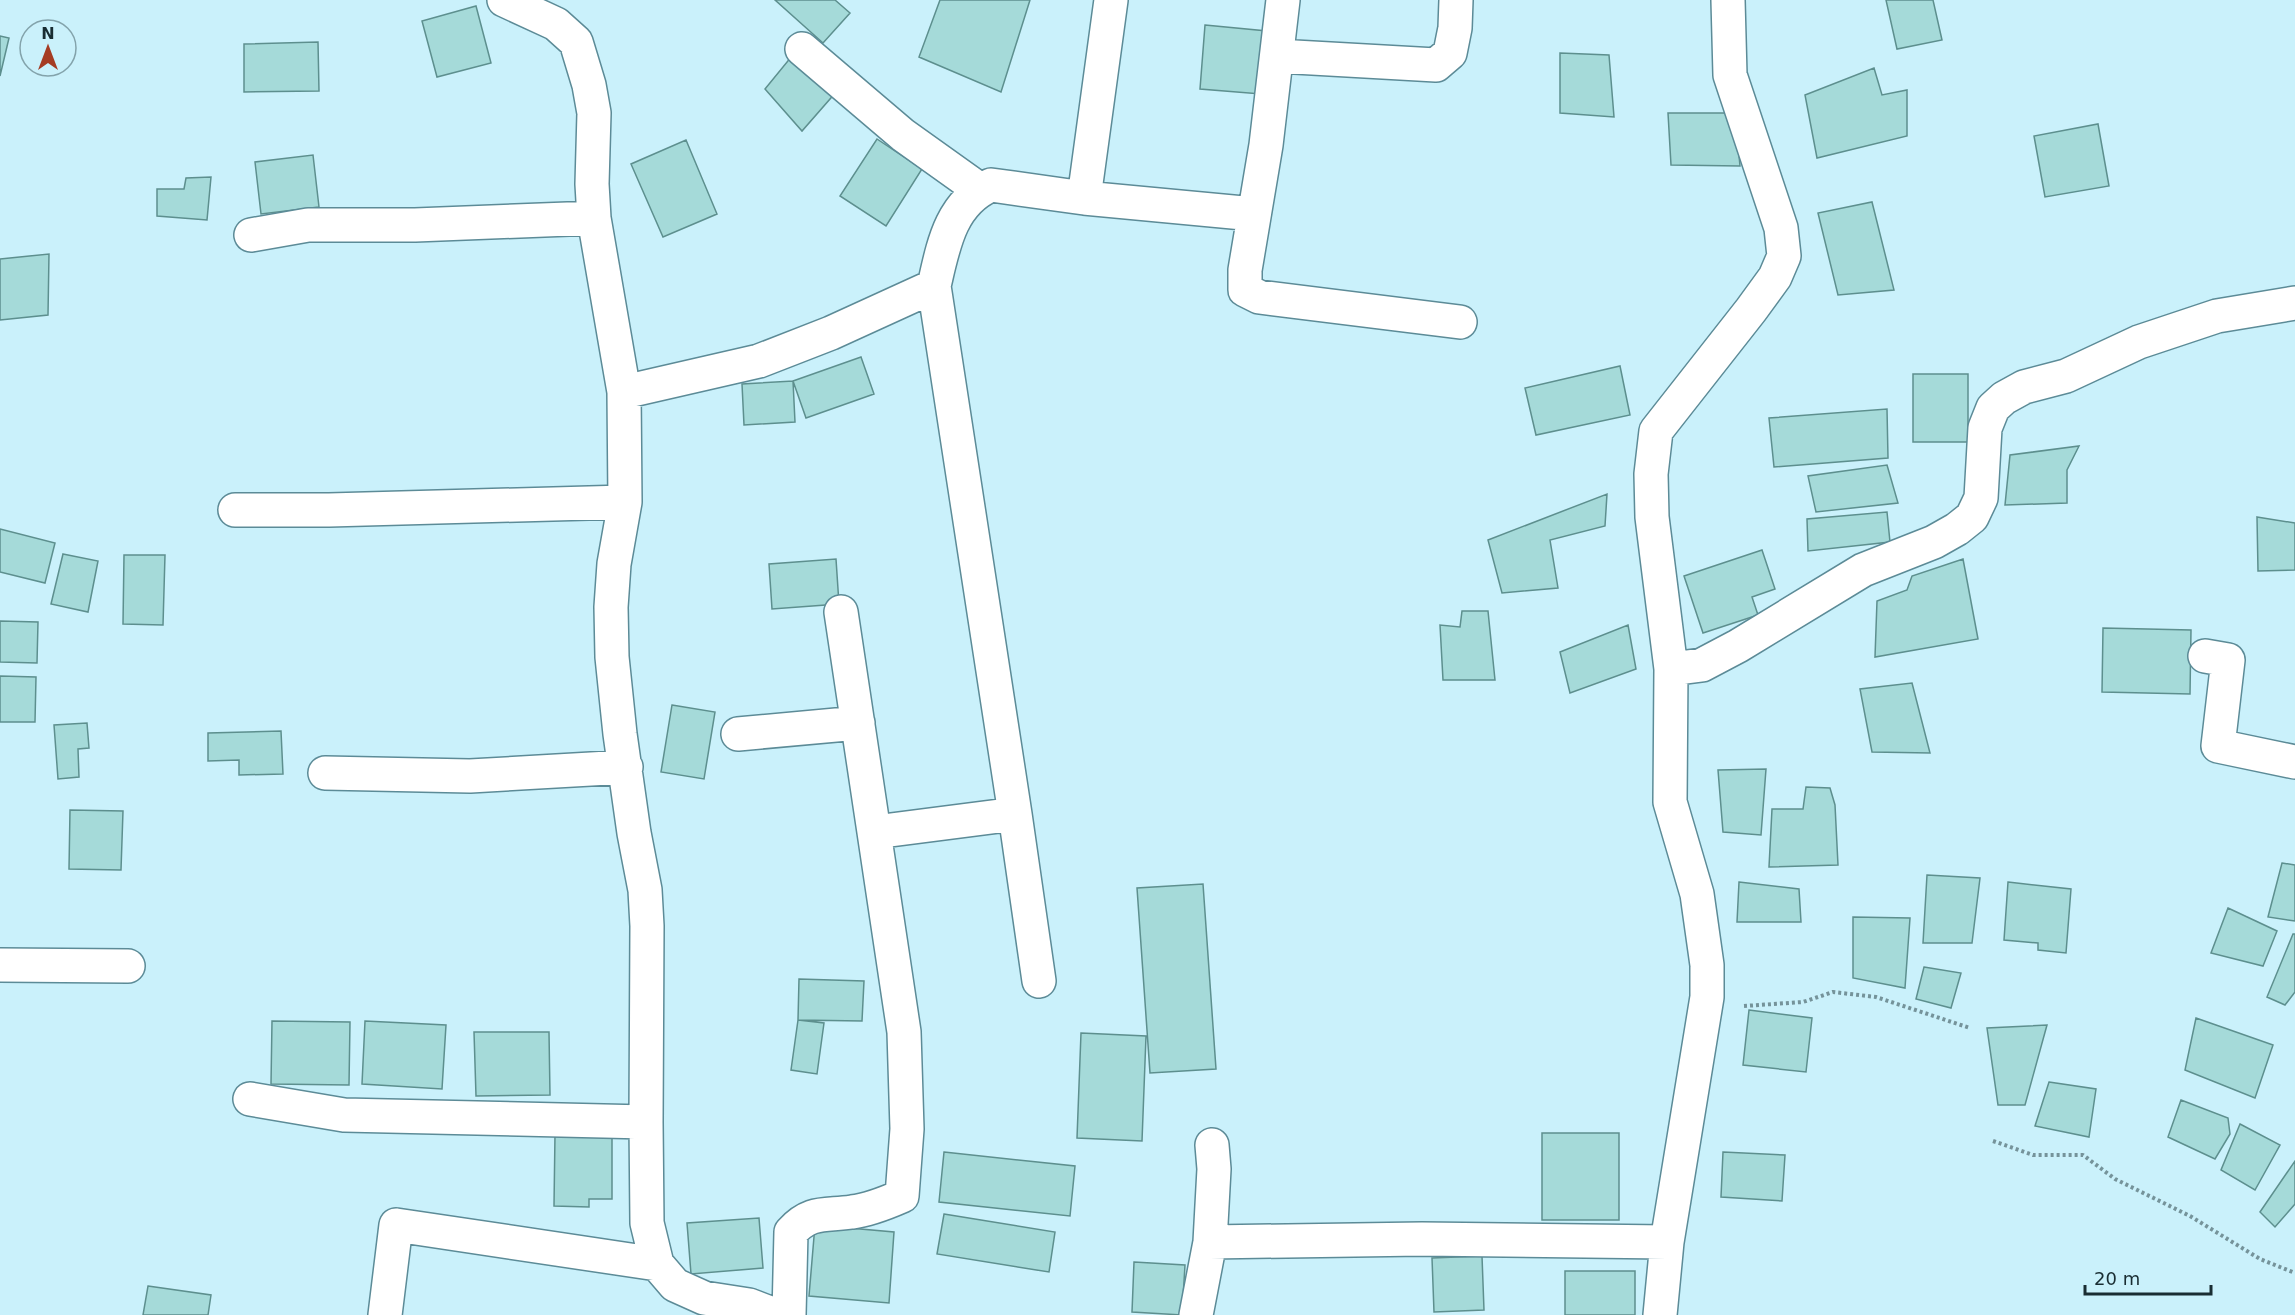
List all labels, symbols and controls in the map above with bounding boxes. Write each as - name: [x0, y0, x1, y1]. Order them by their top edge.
- north arrow: [18, 18, 78, 78]
- text: N: [41, 24, 55, 43]
- scale bar: [2085, 1258, 2211, 1296]
- text: 20 m: [2094, 1268, 2140, 1289]

